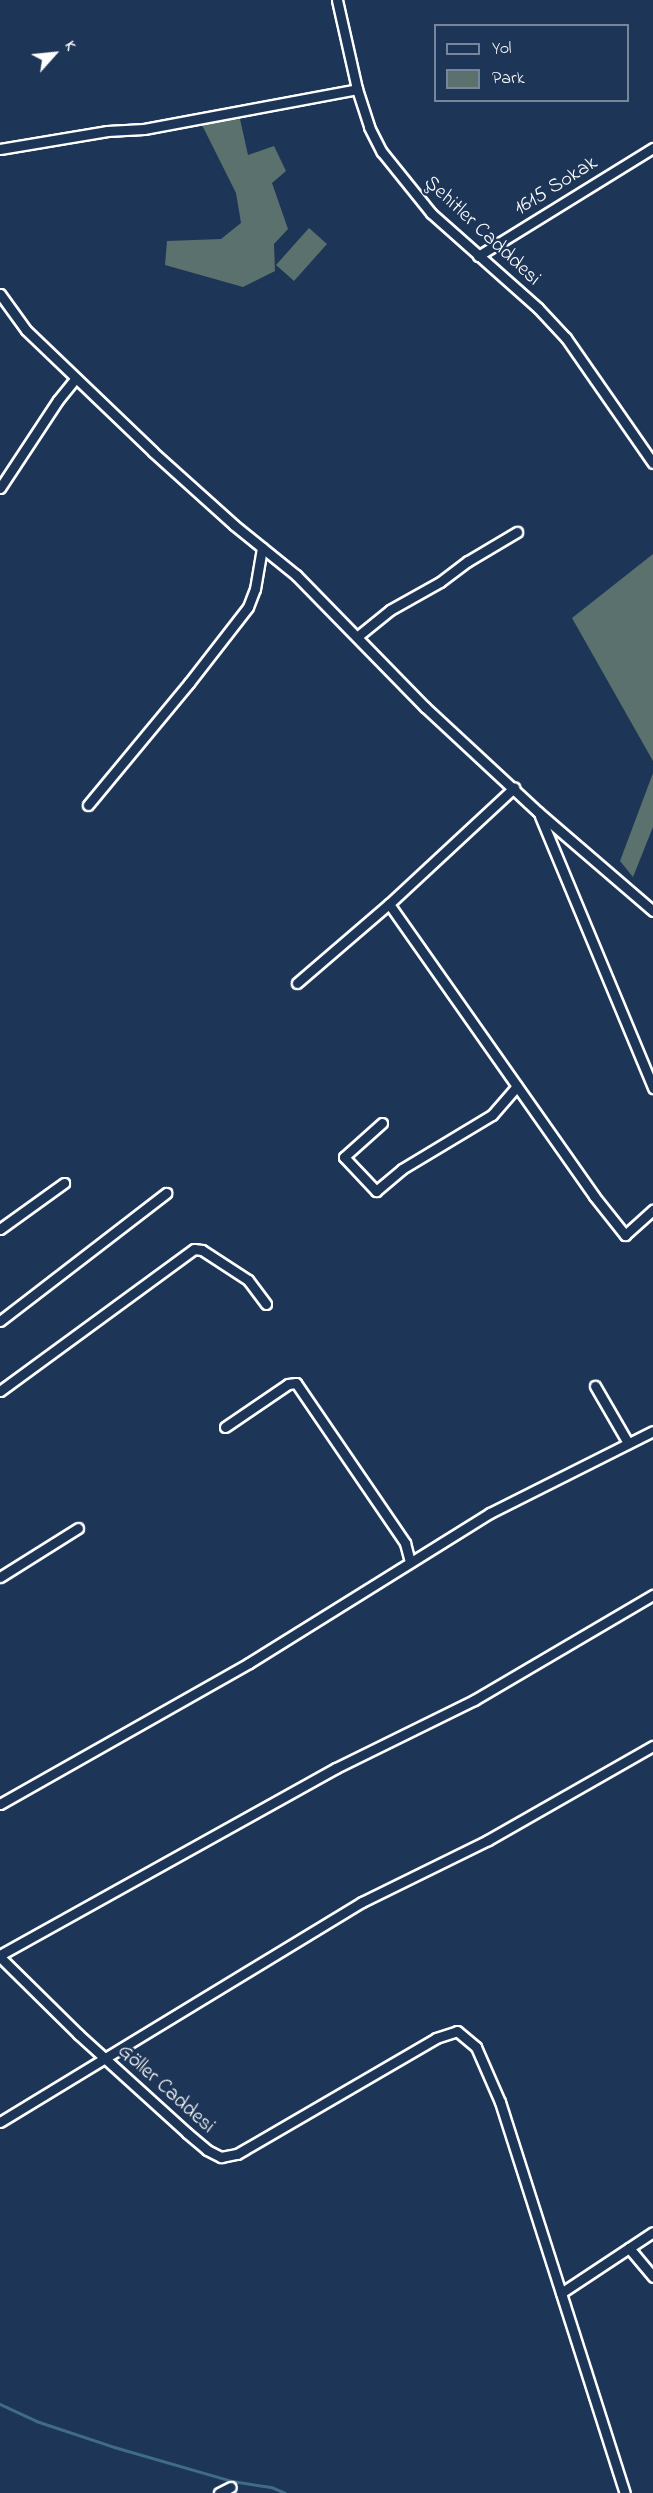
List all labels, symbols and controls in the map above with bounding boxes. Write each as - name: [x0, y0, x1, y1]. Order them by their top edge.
- north arrow: [24, 24, 84, 84]
- legend: [434, 24, 629, 102]
- text: Yol: [492, 36, 512, 62]
- text: K: [58, 37, 82, 55]
- text: Park: [492, 66, 525, 92]
- street label: 1615 Sokak: [510, 151, 602, 221]
- street label: Şehitler Cadddesi: [418, 170, 546, 292]
- street label: Göller Caddesi: [112, 2039, 220, 2139]

